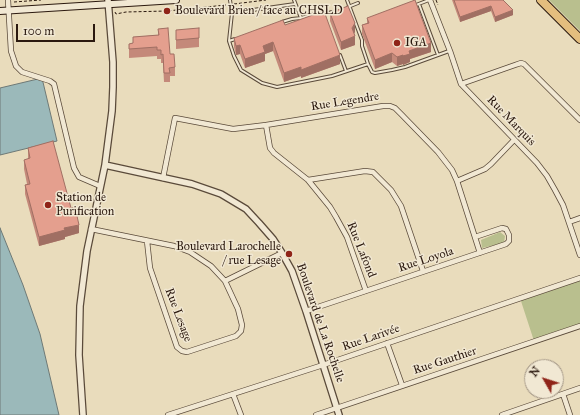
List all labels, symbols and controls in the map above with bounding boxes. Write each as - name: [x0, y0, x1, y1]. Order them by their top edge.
- place label: Boulevard Brien / face au CHSLD: [175, 4, 343, 18]
- marker: Boulevard Brien / face au CHSLD: [162, 6, 172, 16]
- scale bar: [18, 16, 97, 42]
- text: 100 m: [23, 24, 54, 38]
- place label: IGA: [405, 36, 427, 50]
- marker: IGA: [392, 38, 402, 48]
- street label: Rue Legendre: [310, 90, 380, 114]
- street label: Rue Marquis: [484, 93, 538, 149]
- place label: Station de Purification: [56, 191, 114, 219]
- marker: Station de Purification: [43, 200, 53, 210]
- street label: Rue Lafond: [343, 220, 379, 280]
- place label: Boulevard Larochelle / rue Lesage: [176, 240, 281, 268]
- street label: Rue Loyola: [397, 244, 455, 276]
- marker: Boulevard Larochelle / rue Lesage: [284, 249, 294, 259]
- street label: Boulevard de La Rochelle: [293, 261, 347, 385]
- street label: Rue Lesage: [161, 286, 195, 344]
- street label: Rue Larivée: [341, 322, 401, 354]
- street label: Rue Gauthier: [411, 344, 479, 378]
- north arrow: [524, 359, 564, 399]
- text: N: [527, 364, 543, 379]

